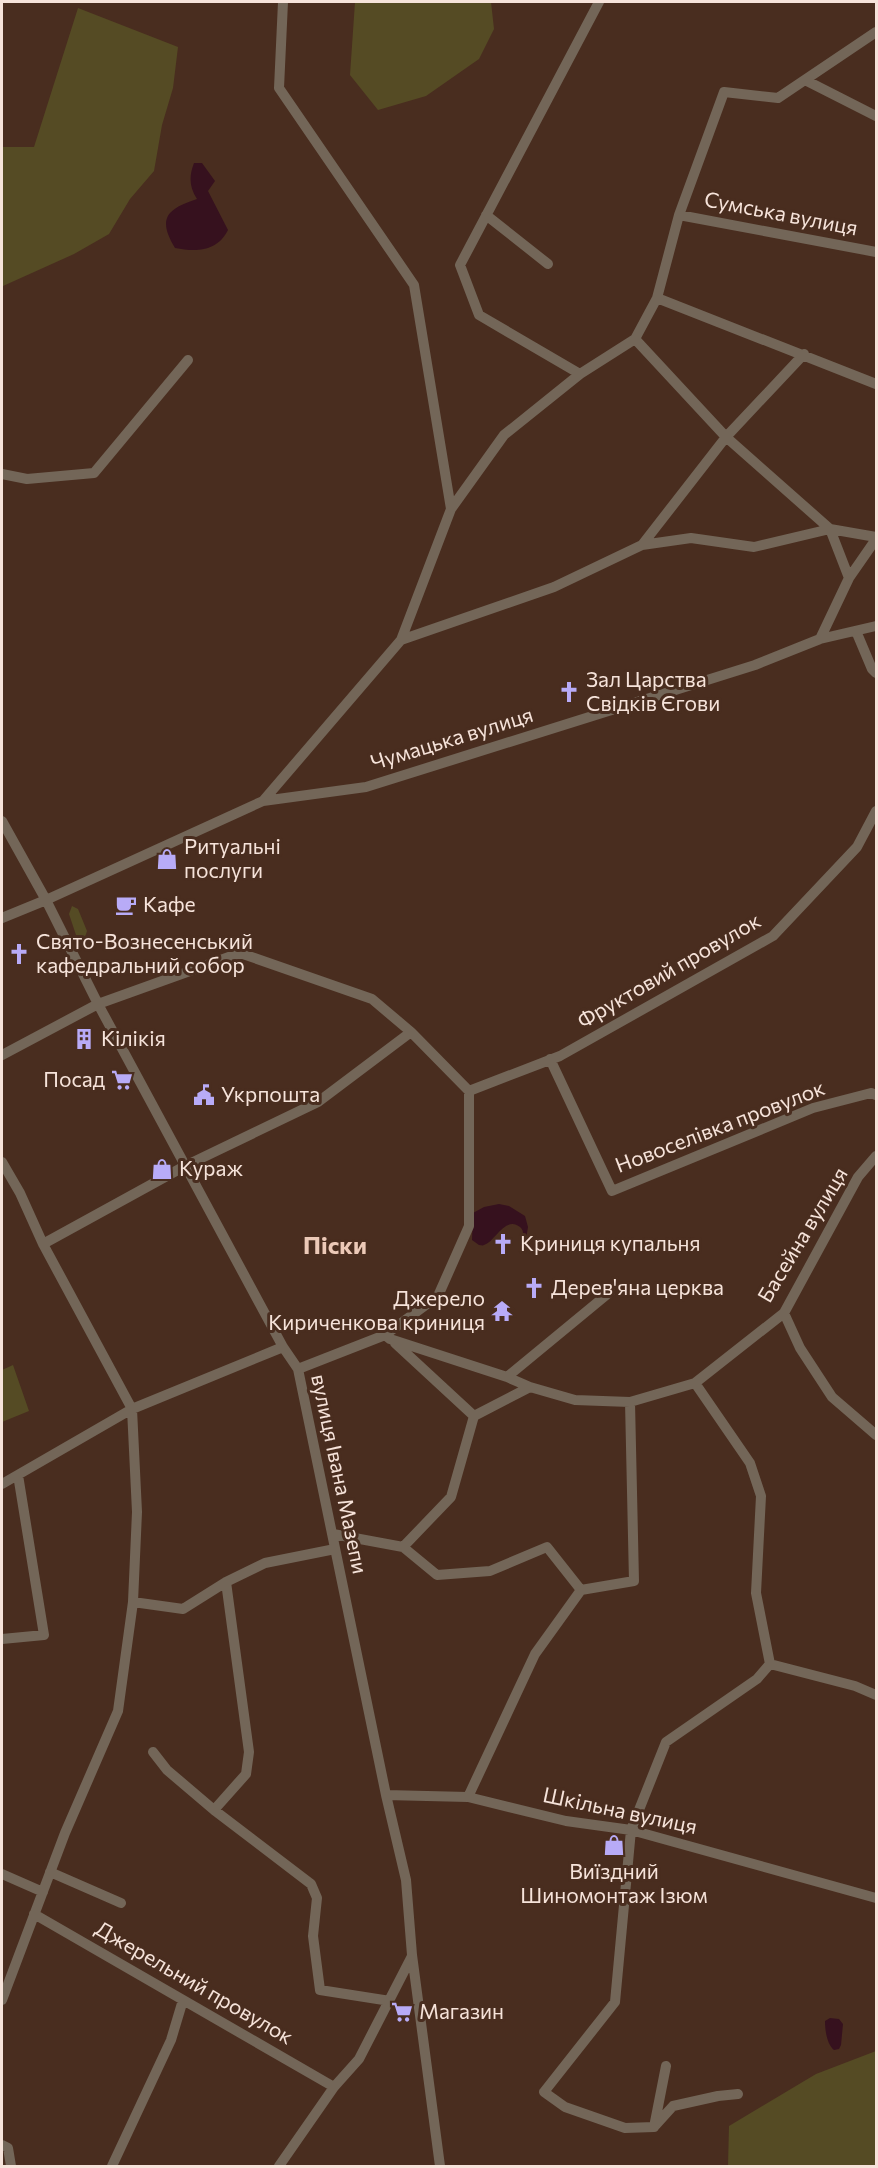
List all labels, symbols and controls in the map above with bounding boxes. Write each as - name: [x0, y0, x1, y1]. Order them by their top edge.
- street label: Сумська вулиця: [703, 185, 860, 240]
- place label: Зал Царства Свідків Єгови: [586, 666, 720, 715]
- church icon: Зал Царства Свідків Єгови: [557, 680, 581, 704]
- street label: Чумацька вулиця: [367, 701, 536, 774]
- place label: Ритуальні послуги: [184, 833, 281, 882]
- shop icon: Ритуальні послуги: [155, 847, 179, 871]
- place label: Кафе: [143, 891, 196, 916]
- cafe icon: Кафе: [114, 893, 138, 917]
- street label: Фруктовий провулок: [572, 907, 764, 1032]
- place label: Свято-Вознесенський кафедральний собор: [36, 928, 253, 977]
- church icon: Свято-Вознесенський кафедральний собор: [7, 942, 31, 966]
- place label: Кілікія: [101, 1025, 166, 1050]
- building icon: Кілікія: [72, 1027, 96, 1051]
- place label: Посад: [43, 1066, 105, 1091]
- supermarket icon: Посад: [110, 1068, 134, 1092]
- street label: Новоселівка провулок: [611, 1074, 828, 1177]
- place label: Укрпошта: [221, 1081, 320, 1106]
- public building icon: Укрпошта: [192, 1083, 216, 1107]
- place label: Кураж: [179, 1155, 243, 1180]
- shop icon: Кураж: [150, 1157, 174, 1181]
- street label: Басейна вулиця: [752, 1162, 852, 1306]
- district label: Піски: [303, 1230, 367, 1259]
- place label: Криниця купальня: [520, 1230, 701, 1255]
- church icon: Криниця купальня: [491, 1232, 515, 1256]
- place label: Дерев'яна церква: [551, 1274, 724, 1299]
- church icon: Дерев'яна церква: [522, 1276, 546, 1300]
- place label: Джерело Кириченкова криниця: [268, 1285, 485, 1334]
- temple icon: Джерело Кириченкова криниця: [490, 1299, 514, 1323]
- street label: вулиця Івана Мазепи: [307, 1372, 374, 1576]
- street label: Шкільна вулиця: [541, 1781, 700, 1838]
- shop icon: Виїздний Шиномонтаж Ізюм: [602, 1833, 626, 1857]
- place label: Виїздний Шиномонтаж Ізюм: [520, 1858, 708, 1907]
- street label: Джерельний провулок: [92, 1915, 298, 2049]
- place label: Магазин: [419, 1998, 504, 2023]
- supermarket icon: Магазин: [390, 2000, 414, 2024]

